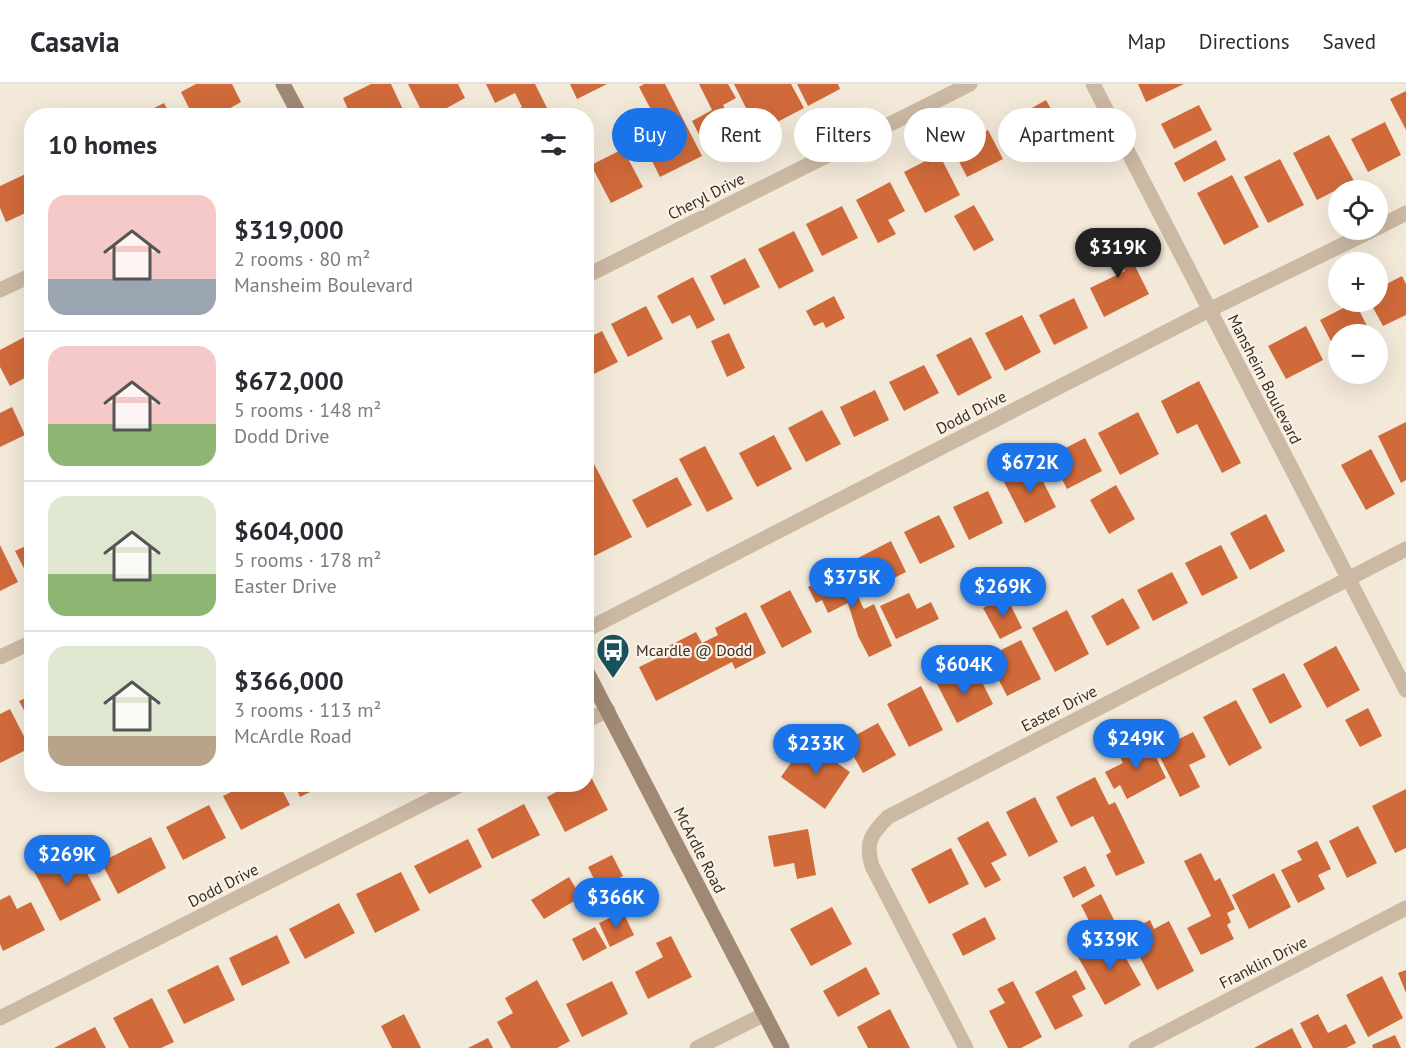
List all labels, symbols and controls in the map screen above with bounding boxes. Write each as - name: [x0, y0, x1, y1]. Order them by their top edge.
- text: Casavia: [30, 23, 120, 60]
- text: Map: [1127, 28, 1166, 55]
- text: Directions: [1199, 28, 1290, 55]
- text: Saved: [1323, 28, 1376, 55]
- chip: Buy: [612, 108, 687, 162]
- chip: Rent: [699, 108, 782, 162]
- chip: Filters: [794, 108, 892, 162]
- chip: New: [904, 108, 986, 162]
- chip: Apartment: [998, 108, 1136, 162]
- text: 10 homes: [48, 128, 157, 161]
- icon: filters: [537, 128, 570, 161]
- street label: Cheryl Drive: [664, 168, 748, 224]
- map controls: [1328, 180, 1388, 384]
- button: locate: [1328, 180, 1388, 240]
- text: $319,000: [234, 213, 344, 246]
- icon: home: [96, 219, 168, 291]
- pin: $319K: [1076, 228, 1160, 279]
- text: $319K: [1089, 234, 1147, 260]
- text: 2 rooms · 80 m²: [234, 246, 370, 272]
- button: +: [1328, 252, 1388, 312]
- text: Mansheim Boulevard: [234, 272, 413, 298]
- street label: Mansheim Boulevard: [1224, 311, 1306, 447]
- button: −: [1328, 324, 1388, 384]
- text: $672,000: [234, 364, 344, 397]
- icon: home: [96, 370, 168, 442]
- street label: Dodd Drive: [932, 386, 1010, 438]
- text: 5 rooms · 148 m²: [234, 397, 381, 423]
- text: Dodd Drive: [234, 423, 329, 449]
- pin: $672K: [988, 443, 1072, 494]
- text: $672K: [1001, 449, 1059, 475]
- text: $604,000: [234, 514, 344, 547]
- icon: home: [96, 520, 168, 592]
- text: 5 rooms · 178 m²: [234, 547, 381, 573]
- pin: $375K: [810, 558, 894, 609]
- text: $375K: [823, 564, 881, 590]
- pin: $269K: [961, 567, 1045, 618]
- text: Easter Drive: [234, 573, 337, 599]
- text: $269K: [974, 573, 1032, 599]
- bus stop icon: Mcardle @ Dodd: [595, 632, 631, 679]
- place label: Mcardle @ Dodd: [636, 640, 752, 660]
- pin: $604K: [922, 645, 1006, 696]
- text: $604K: [935, 651, 993, 677]
- text: $366,000: [234, 664, 344, 697]
- icon: home: [96, 670, 168, 742]
- street label: Easter Drive: [1018, 680, 1100, 736]
- text: 3 rooms · 113 m²: [234, 697, 381, 723]
- pin: $249K: [1094, 719, 1178, 770]
- text: McArdle Road: [234, 723, 352, 749]
- pin: $233K: [774, 724, 858, 775]
- text: $249K: [1107, 725, 1165, 751]
- text: $233K: [787, 730, 845, 756]
- street label: McArdle Road: [670, 803, 730, 897]
- pin: $269K: [25, 835, 109, 886]
- text: $269K: [38, 841, 96, 867]
- street label: Dodd Drive: [184, 859, 262, 911]
- pin: $366K: [574, 878, 658, 929]
- text: $366K: [587, 884, 645, 910]
- pin: $339K: [1068, 920, 1152, 971]
- text: $339K: [1081, 926, 1139, 952]
- street label: Franklin Drive: [1216, 931, 1310, 993]

